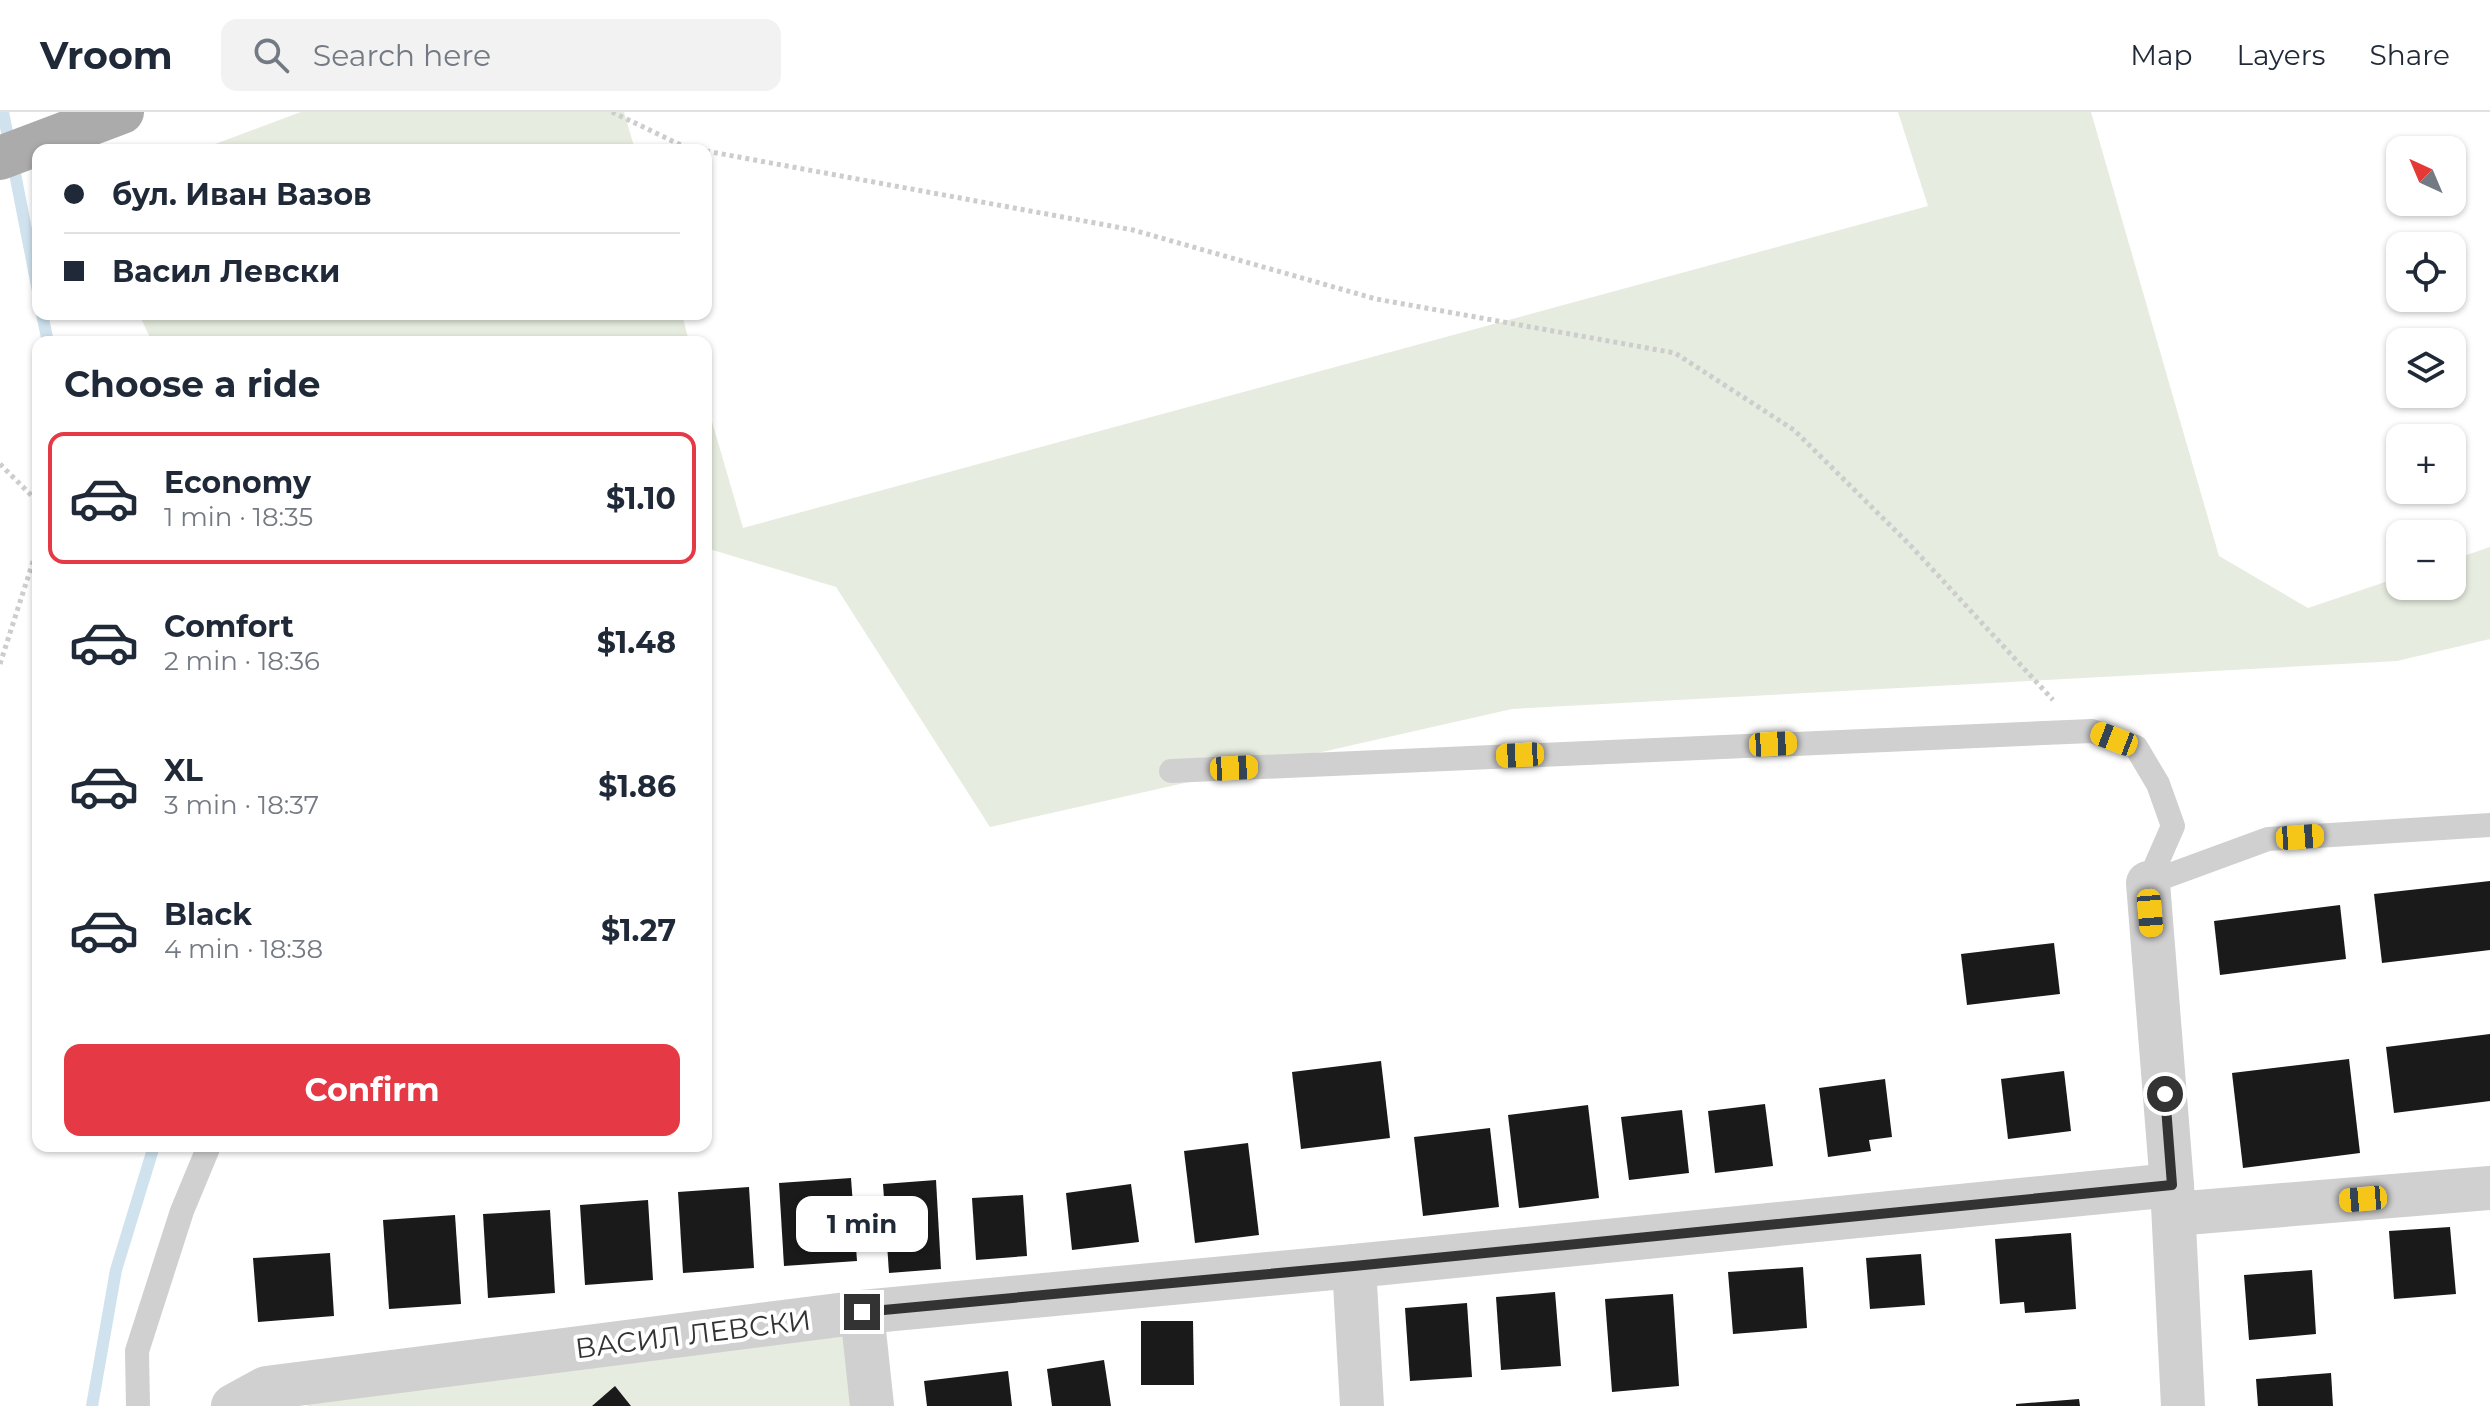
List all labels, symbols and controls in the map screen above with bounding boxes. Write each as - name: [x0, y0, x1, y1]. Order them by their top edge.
- search box: [221, 19, 781, 91]
- text: Vroom: [40, 32, 173, 79]
- icon: search: [249, 33, 293, 77]
- text: Search here: [313, 37, 491, 74]
- text: Map: [2130, 38, 2193, 72]
- text: Layers: [2237, 38, 2326, 72]
- text: Share: [2370, 38, 2450, 72]
- north arrow: [2386, 136, 2466, 216]
- map controls: [2386, 136, 2466, 600]
- text: бул. Иван Вазов: [112, 176, 372, 213]
- button: locate: [2386, 232, 2466, 312]
- text: Васил Левски: [112, 253, 340, 290]
- button: layers: [2386, 328, 2466, 408]
- text: Choose a ride: [64, 362, 321, 406]
- button: +: [2386, 424, 2466, 504]
- icon: car: [68, 462, 140, 534]
- text: Economy: [164, 464, 311, 501]
- text: $1.10: [606, 480, 676, 517]
- text: 1 min · 18:35: [164, 501, 313, 533]
- button: −: [2386, 520, 2466, 600]
- icon: car: [68, 606, 140, 678]
- text: Comfort: [164, 608, 294, 645]
- text: $1.48: [597, 624, 676, 661]
- text: 2 min · 18:36: [164, 645, 320, 677]
- car: [2087, 719, 2141, 759]
- car: [1748, 731, 1798, 757]
- car: [1495, 742, 1545, 768]
- icon: car: [68, 750, 140, 822]
- text: XL: [164, 752, 203, 789]
- car: [1209, 755, 1259, 781]
- text: $1.86: [598, 768, 676, 805]
- text: 3 min · 18:37: [164, 789, 319, 821]
- car: [2275, 823, 2325, 851]
- car: [2136, 888, 2164, 938]
- icon: car: [68, 894, 140, 966]
- text: Black: [164, 896, 252, 933]
- text: $1.27: [601, 912, 676, 949]
- text: 4 min · 18:38: [164, 933, 323, 965]
- button: Confirm: [64, 1044, 680, 1136]
- route start: [2147, 1076, 2183, 1112]
- car: [2338, 1185, 2388, 1213]
- callout: 1 min: [796, 1196, 928, 1252]
- text: 1 min: [827, 1208, 897, 1240]
- route end: [844, 1294, 880, 1330]
- street label: ВАСИЛ ЛЕВСКИ: [573, 1303, 813, 1365]

